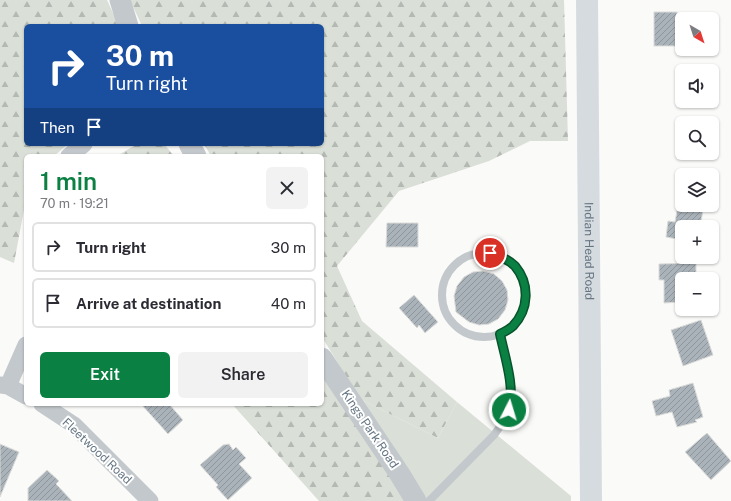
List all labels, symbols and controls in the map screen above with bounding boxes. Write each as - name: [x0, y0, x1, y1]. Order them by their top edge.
- north arrow: [675, 12, 719, 56]
- map controls: [675, 12, 719, 316]
- text: 30 m: [106, 39, 174, 72]
- icon: right: [40, 40, 92, 92]
- button: sound: [675, 64, 719, 108]
- text: Turn right: [106, 73, 188, 94]
- icon: arrive: [83, 116, 105, 138]
- button: search: [675, 116, 719, 160]
- text: Then: [40, 119, 75, 136]
- text: 1 min: [40, 167, 97, 195]
- button: close: [266, 167, 308, 209]
- button: layers: [675, 168, 719, 212]
- text: 70 m · 19:21: [40, 196, 109, 211]
- street label: Indian Head Road: [582, 202, 596, 300]
- button: +: [675, 220, 719, 264]
- icon: right: [42, 236, 64, 258]
- pin: [473, 236, 507, 270]
- text: Turn right: [76, 239, 146, 256]
- text: 30 m: [271, 239, 306, 256]
- icon: arrive: [479, 242, 501, 264]
- button: −: [675, 272, 719, 316]
- icon: arrive: [42, 292, 64, 314]
- text: Arrive at destination: [76, 295, 221, 312]
- text: 40 m: [271, 295, 306, 312]
- button: Exit: [40, 352, 170, 398]
- button: Share: [178, 352, 308, 398]
- street label: Kings Park Road: [339, 387, 401, 471]
- position arrow: [488, 389, 530, 431]
- street label: Fleetwood Road: [59, 415, 135, 487]

